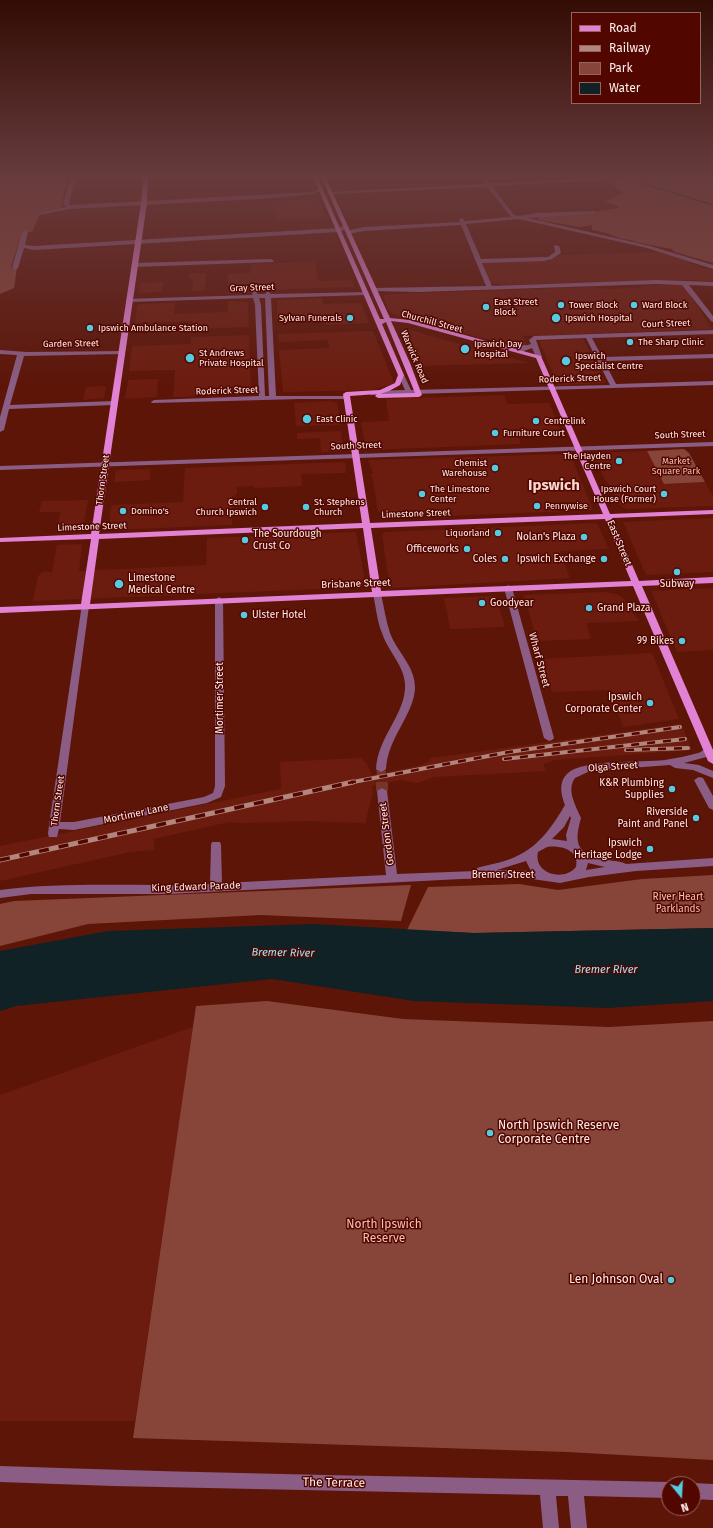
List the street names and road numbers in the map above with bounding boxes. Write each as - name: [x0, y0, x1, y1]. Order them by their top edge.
- street label: Gray Street: [229, 282, 275, 294]
- street label: Churchill Street: [400, 309, 464, 335]
- street label: Court Street: [641, 318, 691, 330]
- street label: Warwick Road: [398, 329, 430, 385]
- street label: Garden Street: [43, 338, 99, 350]
- street label: Roderick Street: [539, 373, 601, 385]
- street label: Roderick Street: [196, 385, 258, 397]
- street label: South Street: [654, 429, 706, 441]
- street label: South Street: [330, 440, 382, 452]
- street label: Thorn Street: [94, 454, 112, 506]
- street label: Limestone Street: [381, 507, 451, 521]
- street label: East Street: [604, 518, 634, 568]
- street label: Limestone Street: [57, 520, 127, 534]
- street label: Brisbane Street: [321, 577, 391, 591]
- street label: Wharf Street: [526, 631, 552, 689]
- street label: Mortimer Street: [214, 662, 226, 734]
- street label: Olga Street: [588, 759, 638, 775]
- street label: Thorn Street: [49, 775, 67, 827]
- street label: Mortimer Lane: [102, 801, 170, 827]
- street label: Gordon Street: [377, 802, 397, 866]
- street label: Bremer Street: [472, 869, 534, 881]
- street label: King Edward Parade: [151, 879, 241, 895]
- street label: The Terrace: [303, 1475, 365, 1491]

